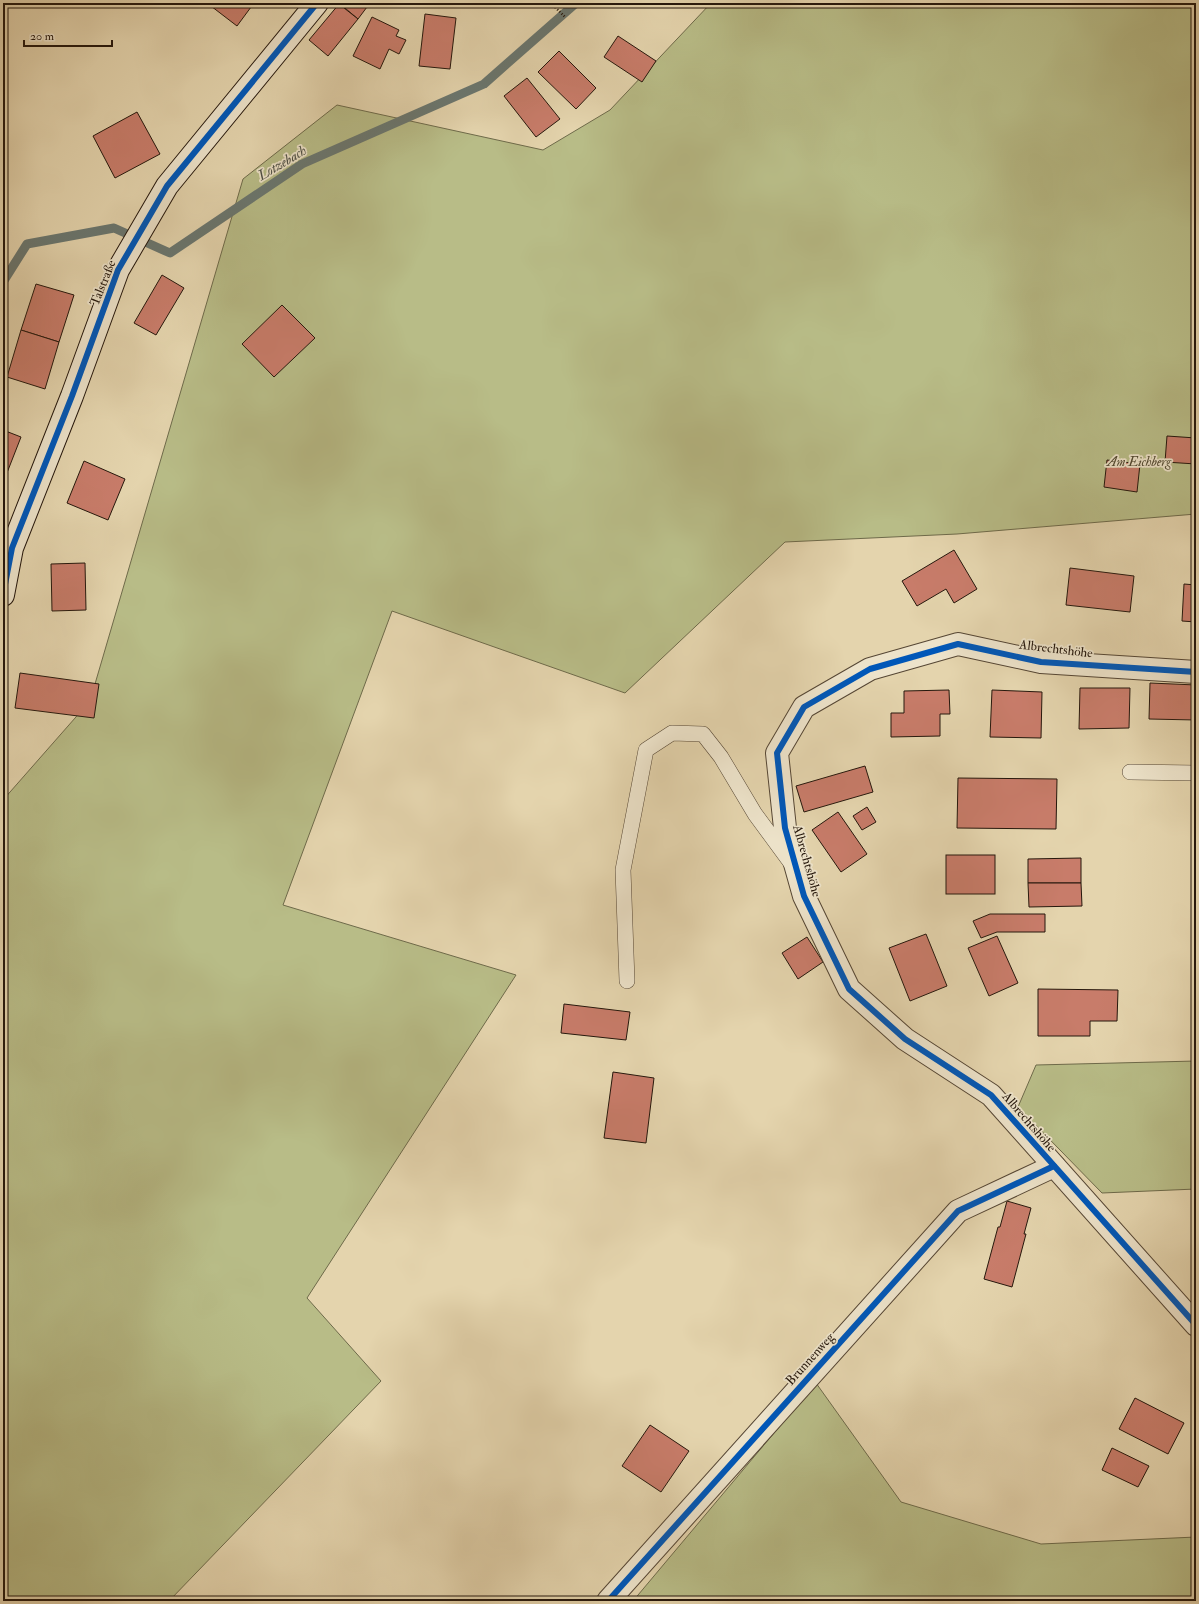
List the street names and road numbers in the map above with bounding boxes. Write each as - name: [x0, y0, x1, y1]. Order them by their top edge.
- street label: Talstraße: [87, 257, 120, 308]
- street label: Albrechtshöhe: [1017, 636, 1094, 662]
- street label: Albrechtshöhe: [789, 822, 825, 899]
- street label: Albrechtshöhe: [998, 1088, 1060, 1156]
- street label: Brunnenweg: [782, 1329, 838, 1389]

